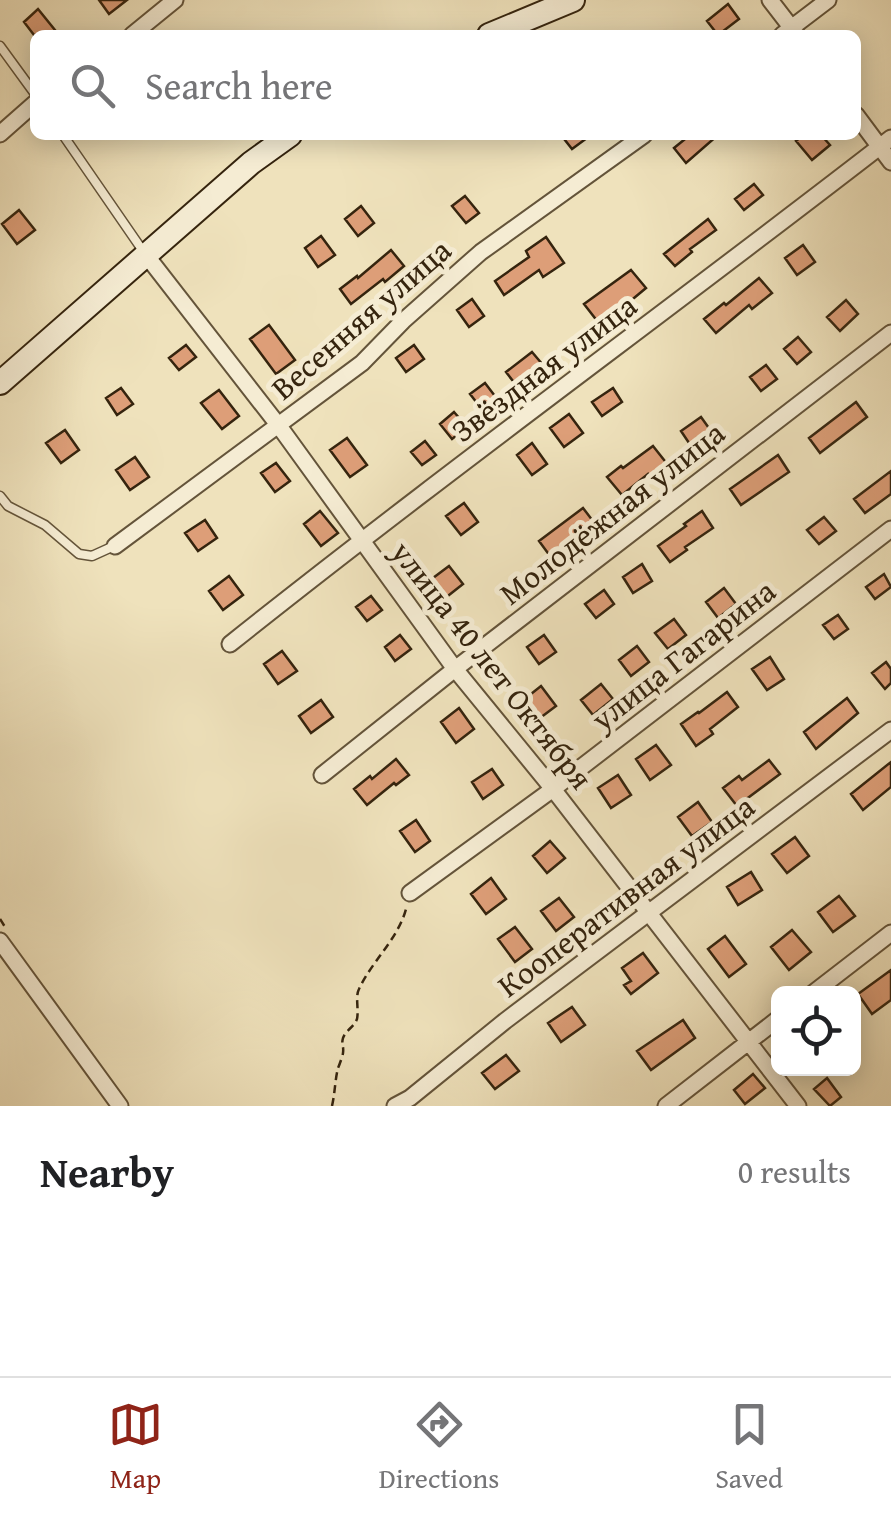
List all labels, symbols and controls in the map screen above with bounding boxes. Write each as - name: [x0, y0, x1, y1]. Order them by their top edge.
- search box: [30, 30, 861, 140]
- text: Search here: [145, 57, 333, 113]
- icon: search: [65, 58, 120, 113]
- street label: Весенняя улица: [260, 226, 462, 410]
- street label: Звёздная улица: [441, 282, 647, 453]
- street label: Молодёжная улица: [489, 409, 735, 616]
- street label: улица 40 лет Октября: [380, 530, 605, 799]
- street label: улица Гагарина: [580, 567, 786, 742]
- street label: Кооперативная улица: [487, 783, 765, 1008]
- map controls: [771, 986, 861, 1076]
- button: locate: [771, 986, 861, 1076]
- text: Nearby: [40, 1141, 174, 1202]
- text: 0 results: [738, 1148, 851, 1195]
- tab: Map: [108, 1397, 163, 1498]
- tab: Directions: [379, 1397, 499, 1498]
- tab: Saved: [715, 1397, 783, 1498]

